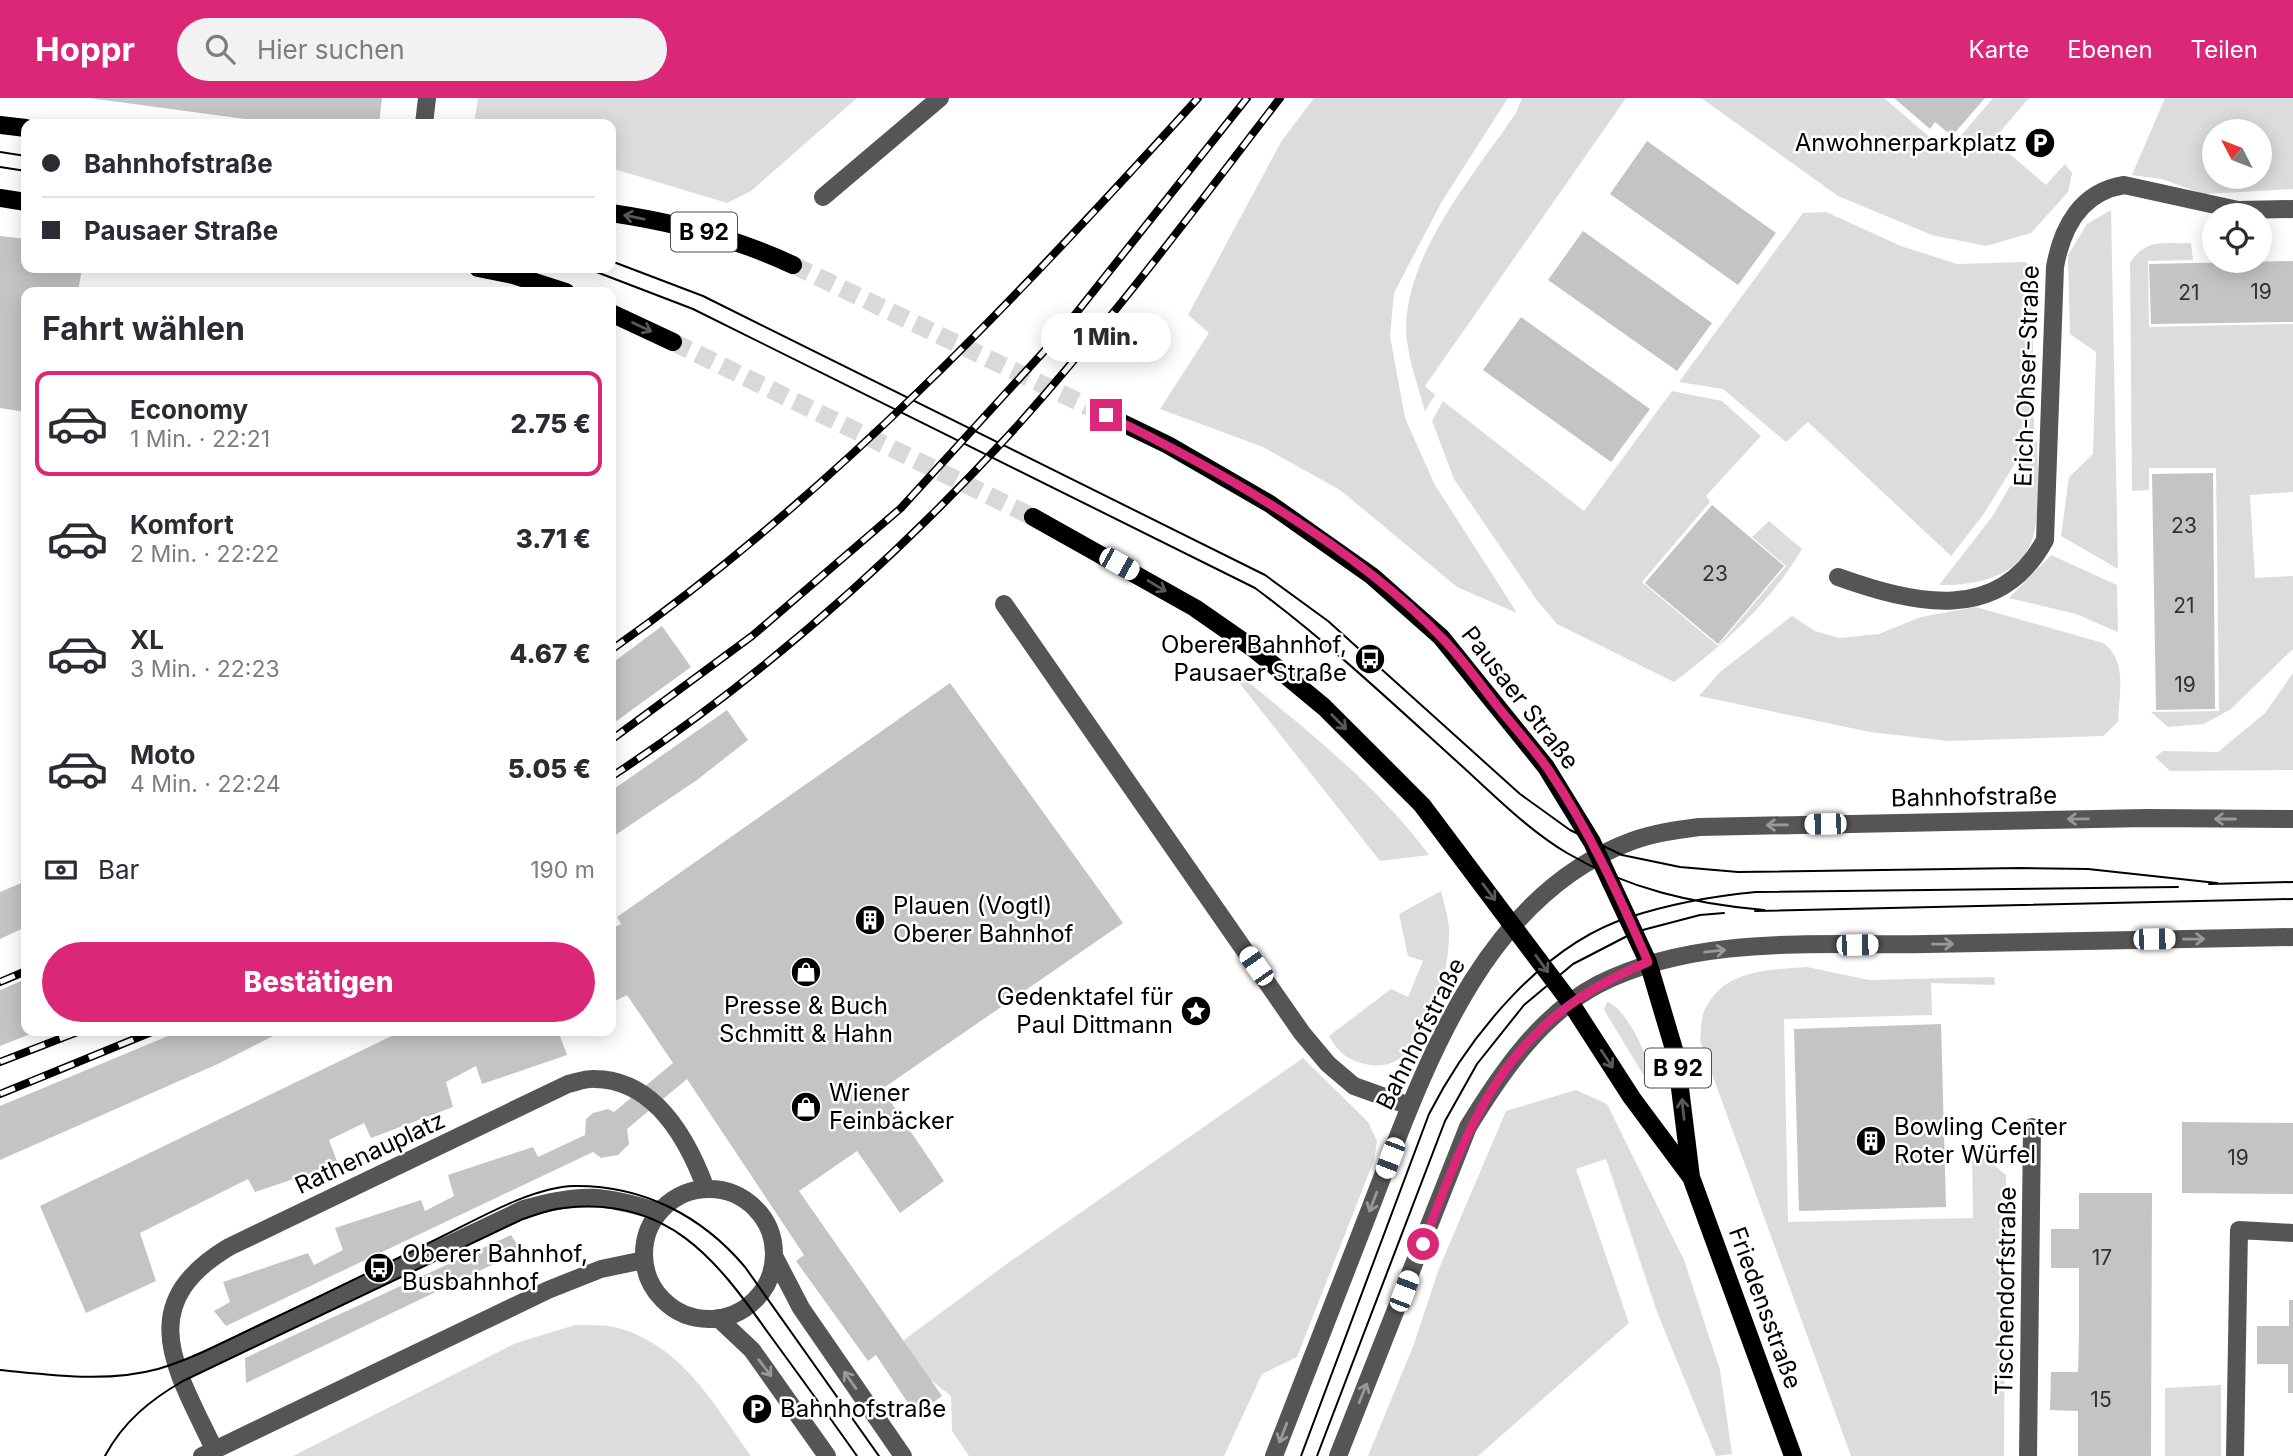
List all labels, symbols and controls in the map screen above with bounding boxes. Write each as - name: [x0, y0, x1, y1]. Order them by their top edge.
- search box: [177, 18, 667, 81]
- text: Hoppr: [35, 29, 135, 69]
- icon: search: [201, 30, 239, 68]
- text: Hier suchen: [257, 34, 405, 65]
- text: Karte: [1969, 35, 2029, 64]
- text: Ebenen: [2067, 35, 2153, 64]
- text: Teilen: [2191, 35, 2258, 64]
- north arrow: [2202, 119, 2272, 189]
- map controls: [2202, 119, 2272, 273]
- parking icon: Anwohnerparkplatz: [2023, 126, 2057, 160]
- place label: Anwohnerparkplatz: [1795, 128, 2017, 157]
- text: Bahnhofstraße: [84, 148, 273, 179]
- button: locate: [2202, 203, 2272, 273]
- one-way arrow: [623, 209, 646, 223]
- road number: B 92: [671, 212, 737, 252]
- text: Pausaer Straße: [84, 215, 278, 246]
- street label: Erich-Ohser-Straße: [2008, 265, 2045, 487]
- house number: 19: [2250, 279, 2272, 304]
- house number: 21: [2178, 280, 2200, 305]
- text: Fahrt wählen: [42, 309, 245, 348]
- callout: 1 Min.: [1041, 314, 1171, 362]
- one-way arrow: [631, 321, 652, 335]
- text: 1 Min.: [1073, 323, 1139, 351]
- icon: car: [46, 392, 109, 455]
- text: Economy: [130, 394, 248, 425]
- route end: [1090, 399, 1122, 431]
- text: 2.75 €: [510, 408, 591, 439]
- text: 1 Min. · 22:21: [130, 425, 270, 453]
- icon: car: [46, 507, 109, 570]
- text: Komfort: [130, 509, 234, 540]
- house number: 23: [2171, 513, 2197, 538]
- text: 3.71 €: [516, 523, 591, 554]
- text: 2 Min. · 22:22: [130, 540, 279, 568]
- car: [1096, 545, 1143, 583]
- house number: 23: [1702, 561, 1728, 586]
- one-way arrow: [1147, 579, 1167, 593]
- house number: 21: [2173, 593, 2195, 618]
- street label: Pausaer Straße: [1456, 620, 1585, 775]
- icon: car: [46, 622, 109, 685]
- text: XL: [130, 624, 164, 655]
- place label: Oberer Bahnhof, Pausaer Straße: [1161, 630, 1347, 687]
- text: 4.67 €: [509, 638, 591, 669]
- bus stop icon: Oberer Bahnhof, Pausaer Straße: [1353, 642, 1387, 676]
- text: 3 Min. · 22:23: [130, 655, 280, 683]
- house number: 19: [2174, 672, 2196, 697]
- one-way arrow: [1330, 713, 1347, 730]
- icon: car: [46, 737, 109, 800]
- text: Moto: [130, 739, 195, 770]
- text: 5.05 €: [508, 753, 591, 784]
- text: 4 Min. · 22:24: [130, 770, 281, 798]
- street label: Bahnhofstraße: [1891, 781, 2057, 812]
- one-way arrow: [2214, 812, 2237, 826]
- car: [1804, 813, 1847, 835]
- one-way arrow: [2067, 813, 2090, 826]
- one-way arrow: [1766, 818, 1789, 831]
- icon: cash: [42, 851, 80, 889]
- text: Bar: [98, 854, 139, 885]
- text: 190 m: [530, 856, 595, 884]
- one-way arrow: [1482, 882, 1497, 900]
- place label: Plauen (Vogtl) Oberer Bahnhof: [893, 891, 1074, 948]
- building icon: Plauen (Vogtl) Oberer Bahnhof: [853, 903, 887, 937]
- car: [2133, 928, 2176, 950]
- one-way arrow: [2183, 932, 2206, 946]
- car: [1836, 934, 1879, 956]
- one-way arrow: [1931, 937, 1954, 950]
- button: Bestätigen: [42, 942, 595, 1022]
- car: [1236, 943, 1277, 989]
- one-way arrow: [1703, 944, 1726, 957]
- street label: Bahnhofstraße: [1370, 953, 1471, 1114]
- one-way arrow: [1534, 954, 1549, 973]
- shop icon: Presse & Buch Schmitt & Hahn: [789, 955, 823, 989]
- place label: Gedenktafel für Paul Dittmann: [997, 982, 1173, 1039]
- place label: Presse & Buch Schmitt & Hahn: [719, 991, 893, 1048]
- place icon: Gedenktafel für Paul Dittmann: [1179, 994, 1213, 1028]
- one-way arrow: [1601, 1049, 1615, 1069]
- road number: B 92: [1645, 1049, 1711, 1088]
- place label: Wiener Feinbäcker: [829, 1078, 954, 1135]
- shop icon: Wiener Feinbäcker: [789, 1090, 823, 1124]
- one-way arrow: [1677, 1098, 1690, 1121]
- street label: Rathenauplatz: [290, 1105, 449, 1200]
- place label: Bowling Center Roter Würfel: [1894, 1112, 2067, 1169]
- building icon: Bowling Center Roter Würfel: [1854, 1124, 1888, 1158]
- car: [1373, 1135, 1408, 1181]
- house number: 19: [2227, 1145, 2249, 1170]
- street label: Tischendorfstraße: [1989, 1186, 2022, 1396]
- one-way arrow: [1365, 1191, 1378, 1213]
- street label: Friedensstraße: [1723, 1223, 1808, 1393]
- route start: [1407, 1228, 1439, 1260]
- place label: Oberer Bahnhof, Busbahnhof: [402, 1239, 588, 1296]
- house number: 17: [2092, 1245, 2112, 1270]
- bus stop icon: Oberer Bahnhof, Busbahnhof: [362, 1251, 396, 1285]
- car: [1387, 1268, 1422, 1314]
- one-way arrow: [758, 1358, 773, 1376]
- one-way arrow: [843, 1370, 857, 1390]
- one-way arrow: [1358, 1382, 1371, 1404]
- house number: 15: [2090, 1387, 2112, 1412]
- parking icon: Bahnhofstraße: [740, 1392, 774, 1426]
- place label: Bahnhofstraße: [780, 1394, 946, 1423]
- one-way arrow: [1276, 1422, 1289, 1444]

